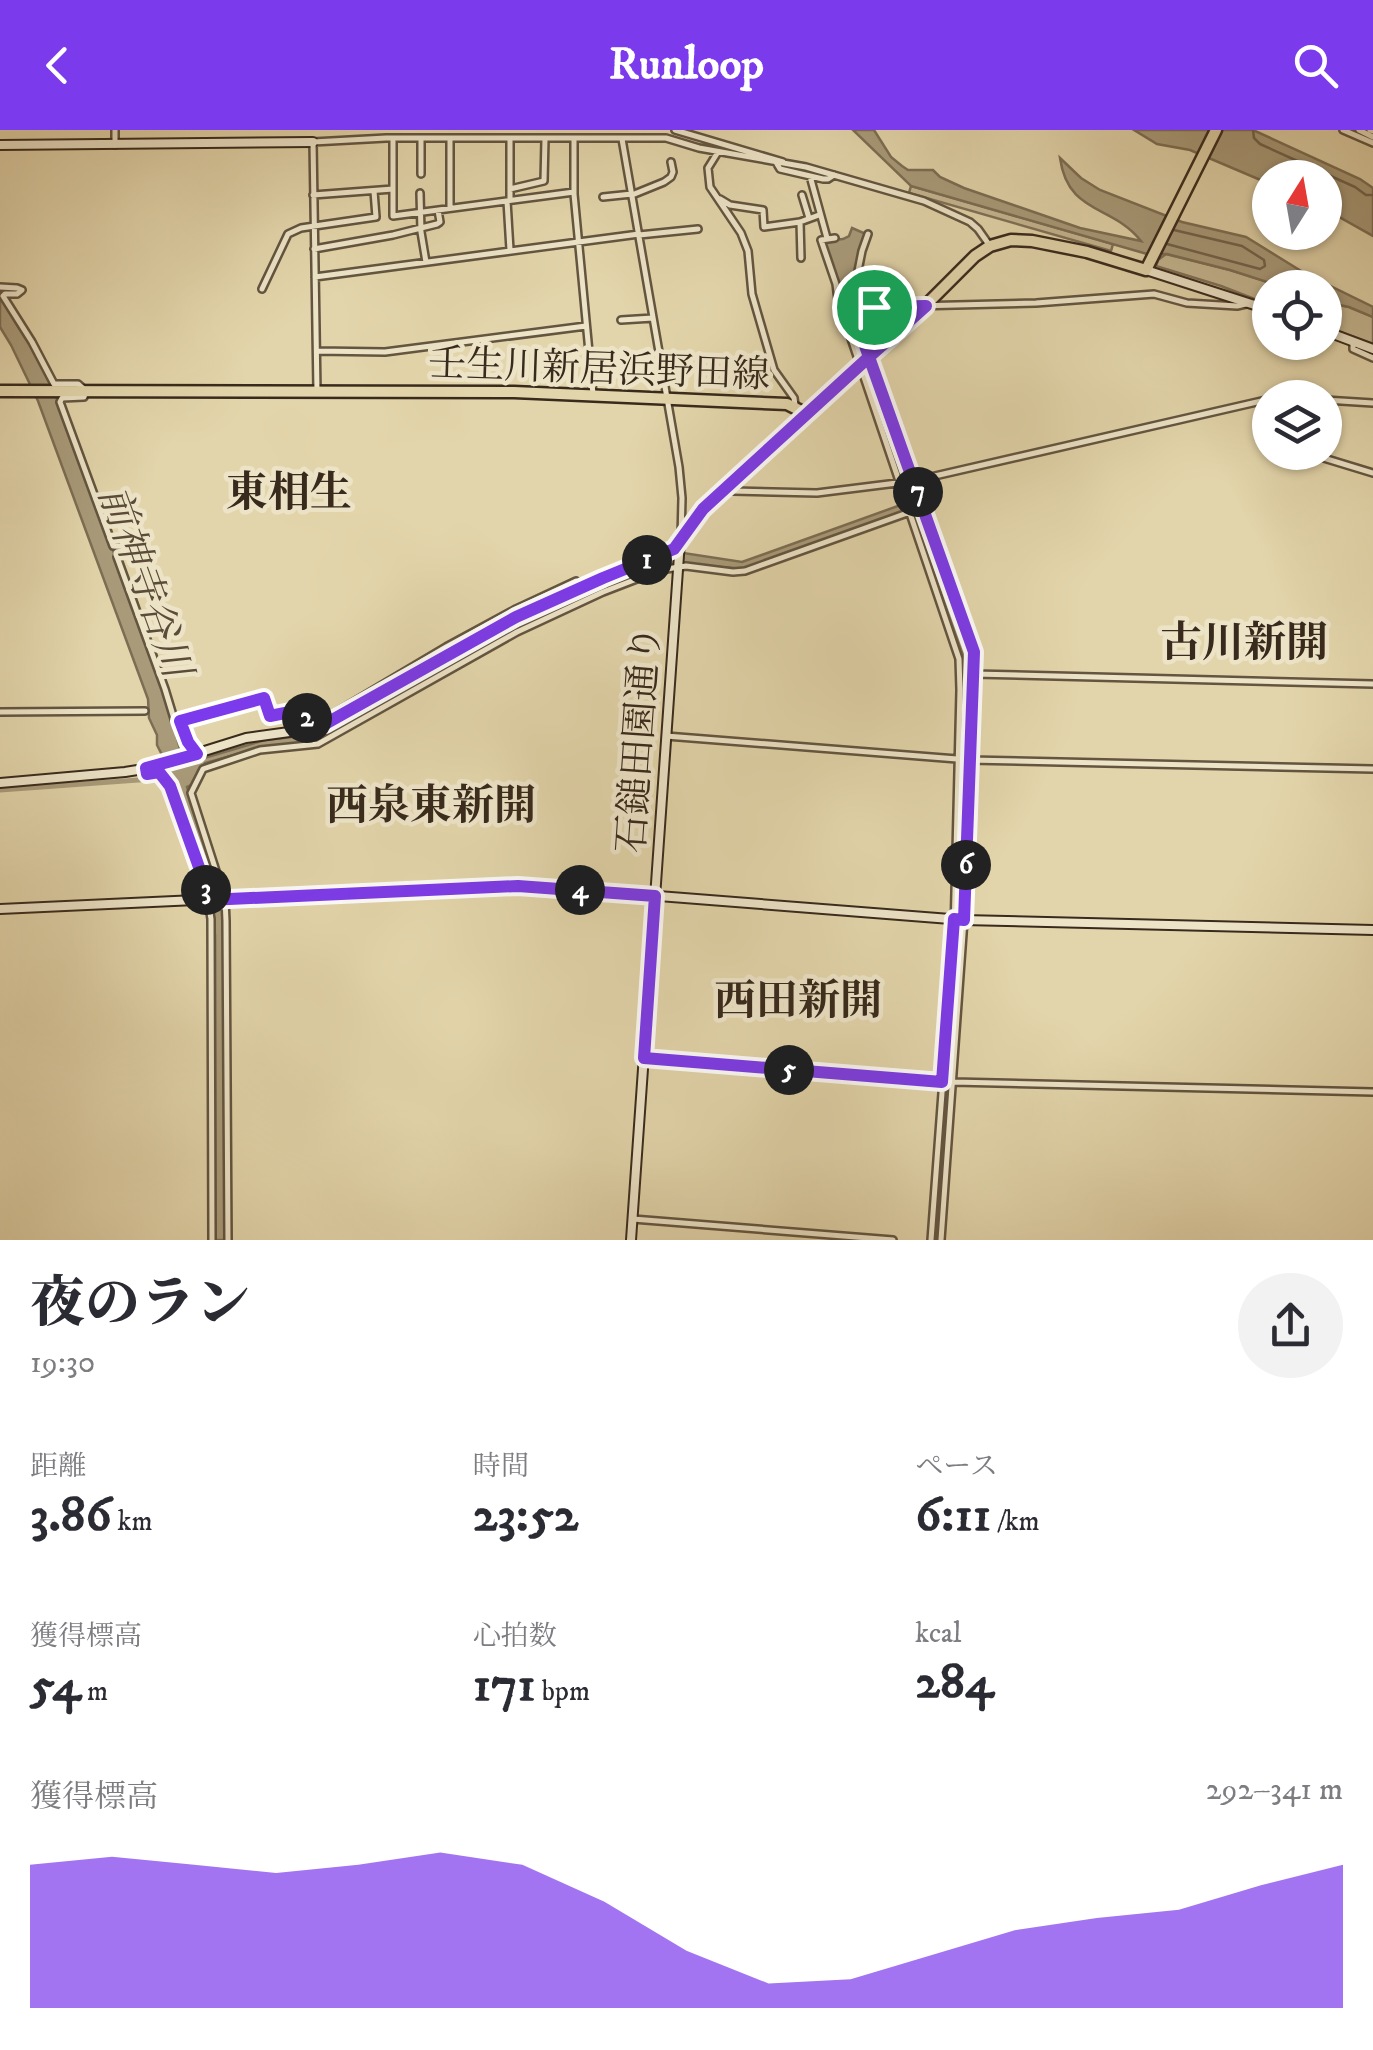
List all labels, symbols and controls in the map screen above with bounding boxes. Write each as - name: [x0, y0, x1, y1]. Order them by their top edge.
- text: Runloop: [609, 37, 764, 93]
- icon: back: [30, 38, 85, 93]
- icon: search: [1288, 38, 1343, 93]
- north arrow: [1252, 160, 1342, 250]
- map controls: [1252, 160, 1342, 470]
- pin: [832, 265, 917, 350]
- button: locate: [1252, 270, 1342, 360]
- icon: arrive: [847, 280, 902, 335]
- street label: 壬生川新居浜野田線: [427, 340, 771, 400]
- button: layers: [1252, 380, 1342, 470]
- pin: 7: [893, 467, 943, 517]
- district label: 東相生: [226, 468, 352, 520]
- text: 7: [911, 474, 925, 509]
- water label: 前神寺谷川: [85, 480, 202, 688]
- pin: 1: [622, 535, 672, 585]
- text: 1: [642, 542, 652, 577]
- district label: 古川新開: [1160, 618, 1328, 670]
- street label: 石鎚田園通り: [608, 624, 672, 855]
- pin: 2: [282, 693, 332, 743]
- text: 2: [300, 700, 314, 735]
- district label: 西泉東新開: [326, 781, 536, 833]
- pin: 6: [941, 840, 991, 890]
- text: 6: [959, 847, 973, 882]
- pin: 3: [181, 865, 231, 915]
- pin: 4: [555, 865, 605, 915]
- text: 3: [201, 872, 211, 907]
- text: 4: [572, 872, 588, 907]
- district label: 西田新開: [714, 976, 882, 1028]
- pin: 5: [764, 1045, 814, 1095]
- text: 5: [782, 1052, 796, 1087]
- text: 夜のラン: [30, 1271, 250, 1340]
- button: share: [1238, 1273, 1343, 1378]
- text: 19:30: [30, 1343, 95, 1383]
- text: 距離: [30, 1449, 86, 1484]
- text: 時間: [473, 1449, 529, 1484]
- text: ペース: [915, 1449, 998, 1484]
- text: 3.86: [30, 1484, 112, 1547]
- text: 23:52: [473, 1484, 578, 1547]
- text: 6:11: [915, 1484, 991, 1547]
- text: km: [112, 1504, 152, 1539]
- text: /km: [991, 1504, 1040, 1539]
- text: kcal: [915, 1616, 961, 1651]
- text: 獲得標高: [30, 1619, 142, 1654]
- text: 心拍数: [473, 1619, 557, 1654]
- text: 284: [915, 1651, 994, 1714]
- text: 54: [30, 1654, 81, 1717]
- text: 171: [473, 1654, 536, 1717]
- text: m: [81, 1674, 108, 1709]
- text: bpm: [536, 1674, 590, 1709]
- text: 292–341 m: [1206, 1770, 1343, 1810]
- text: 獲得標高: [30, 1778, 158, 1818]

